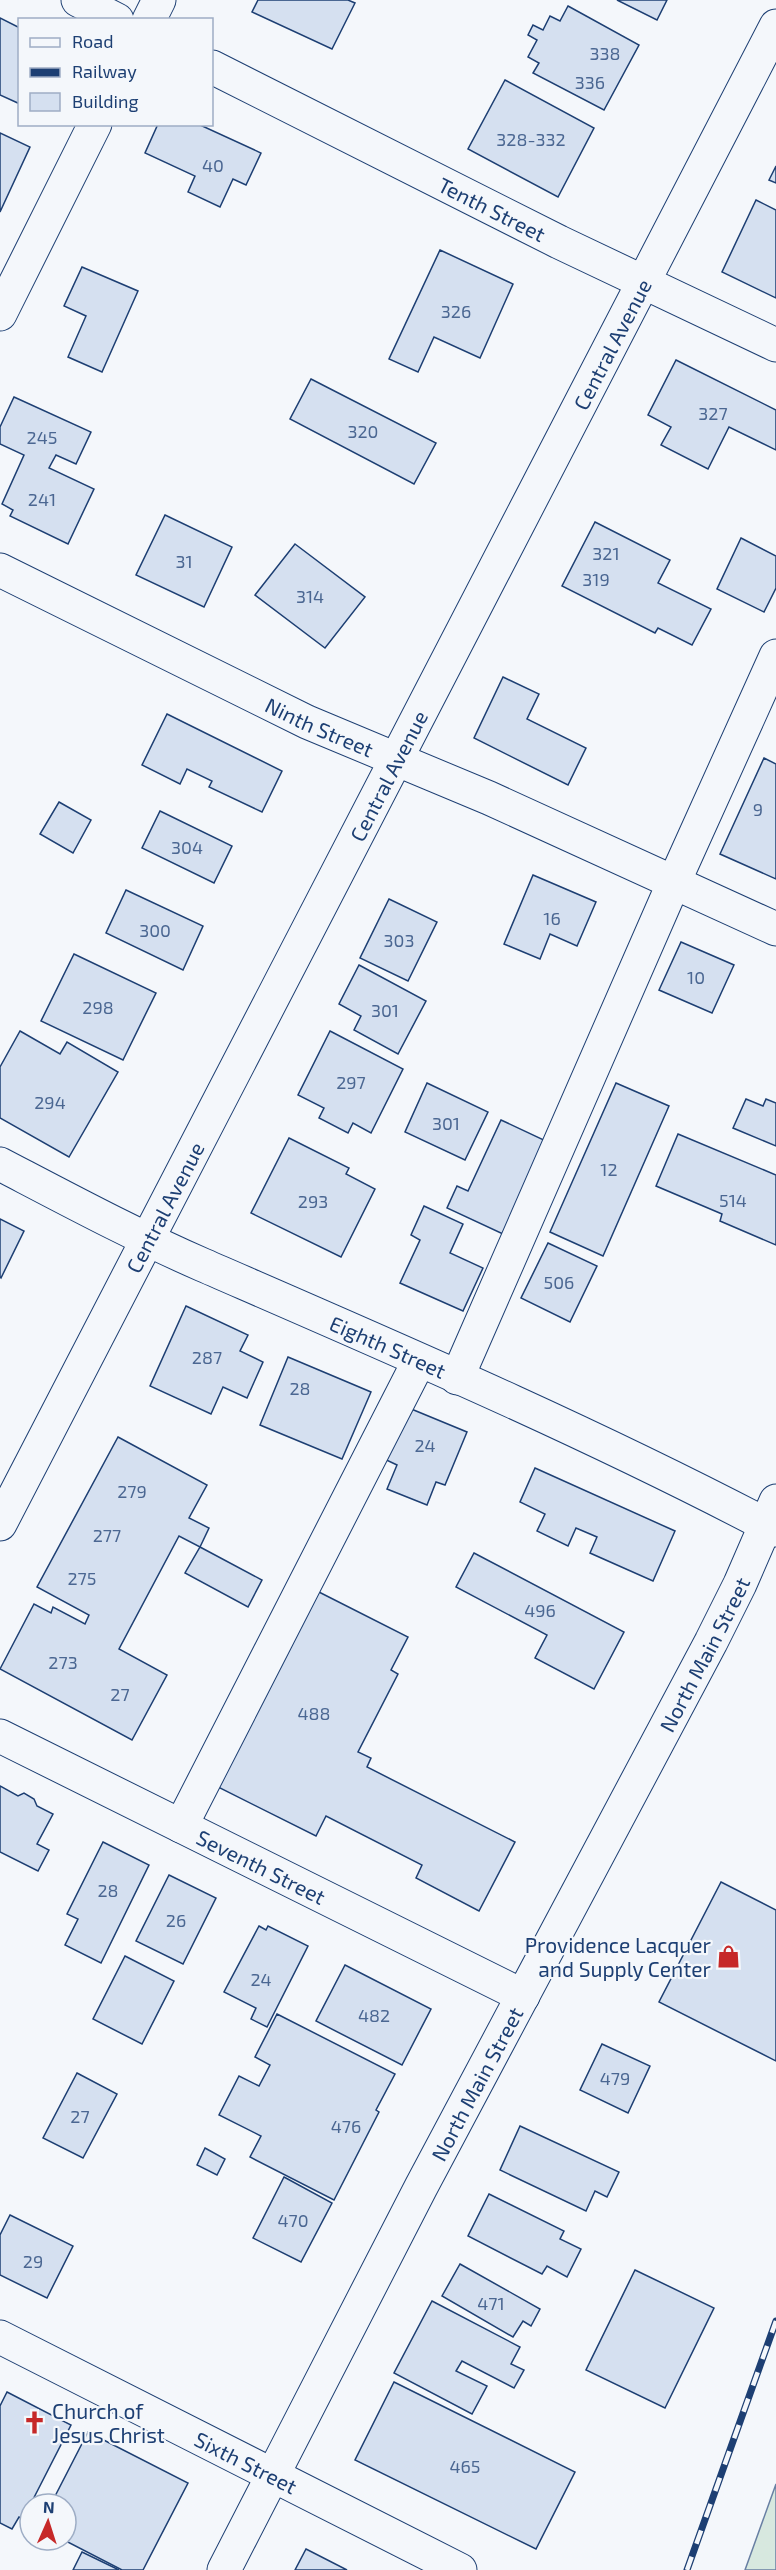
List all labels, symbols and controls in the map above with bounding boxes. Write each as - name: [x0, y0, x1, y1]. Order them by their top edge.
- legend: [18, 18, 213, 126]
- text: Road: [72, 30, 113, 52]
- house number: 338: [590, 42, 620, 64]
- text: Railway: [72, 60, 137, 82]
- house number: 336: [575, 71, 605, 93]
- text: Building: [72, 90, 139, 112]
- house number: 328-332: [496, 128, 566, 150]
- house number: 40: [202, 154, 224, 176]
- street label: Tenth Street: [435, 171, 550, 246]
- street label: Central Avenue: [567, 274, 655, 414]
- house number: 326: [441, 300, 471, 322]
- house number: 327: [698, 402, 728, 424]
- house number: 320: [348, 420, 378, 442]
- house number: 245: [27, 426, 57, 448]
- house number: 241: [28, 488, 56, 510]
- house number: 321: [592, 542, 620, 564]
- house number: 31: [175, 550, 193, 572]
- house number: 319: [582, 568, 610, 590]
- house number: 314: [296, 585, 324, 607]
- street label: Ninth Street: [262, 691, 378, 761]
- street label: Central Avenue: [344, 706, 432, 845]
- house number: 9: [753, 798, 763, 820]
- house number: 304: [171, 836, 203, 858]
- house number: 16: [543, 907, 561, 929]
- house number: 300: [139, 919, 171, 941]
- house number: 303: [384, 929, 414, 951]
- house number: 10: [687, 966, 705, 988]
- house number: 298: [82, 996, 114, 1018]
- house number: 301: [371, 999, 399, 1021]
- house number: 297: [336, 1071, 366, 1093]
- house number: 294: [34, 1091, 66, 1113]
- house number: 301: [432, 1112, 460, 1134]
- street label: Central Avenue: [120, 1137, 208, 1277]
- house number: 12: [600, 1158, 618, 1180]
- house number: 514: [719, 1189, 747, 1211]
- house number: 293: [298, 1190, 328, 1212]
- house number: 506: [544, 1271, 574, 1293]
- street label: Eighth Street: [326, 1309, 450, 1382]
- house number: 287: [192, 1346, 222, 1368]
- house number: 28: [289, 1377, 311, 1399]
- house number: 24: [414, 1434, 436, 1456]
- house number: 279: [117, 1480, 147, 1502]
- house number: 277: [93, 1524, 121, 1546]
- house number: 275: [68, 1567, 96, 1589]
- street label: North Main Street: [653, 1573, 754, 1736]
- house number: 496: [524, 1599, 556, 1621]
- house number: 273: [48, 1651, 78, 1673]
- house number: 27: [110, 1683, 130, 1705]
- house number: 488: [298, 1702, 330, 1724]
- street label: Seventh Street: [193, 1823, 330, 1909]
- house number: 28: [97, 1879, 119, 1901]
- house number: 26: [166, 1909, 186, 1931]
- place label: Providence Lacquer and Supply Center: [525, 1932, 712, 1981]
- shop icon: Providence Lacquer and Supply Center: [716, 1943, 742, 1969]
- house number: 24: [250, 1968, 272, 1990]
- street label: North Main Street: [425, 2002, 527, 2165]
- house number: 482: [358, 2004, 390, 2026]
- house number: 479: [600, 2067, 630, 2089]
- house number: 27: [70, 2105, 90, 2127]
- house number: 476: [331, 2115, 361, 2137]
- house number: 470: [277, 2209, 309, 2231]
- house number: 29: [23, 2250, 43, 2272]
- house number: 471: [477, 2292, 505, 2314]
- place label: Church of Jesus Christ: [52, 2398, 165, 2447]
- church icon: Church of Jesus Christ: [21, 2409, 47, 2435]
- street label: Sixth Street: [191, 2425, 302, 2498]
- house number: 465: [449, 2455, 481, 2477]
- north arrow: [18, 2492, 78, 2552]
- text: N: [43, 2497, 55, 2516]

